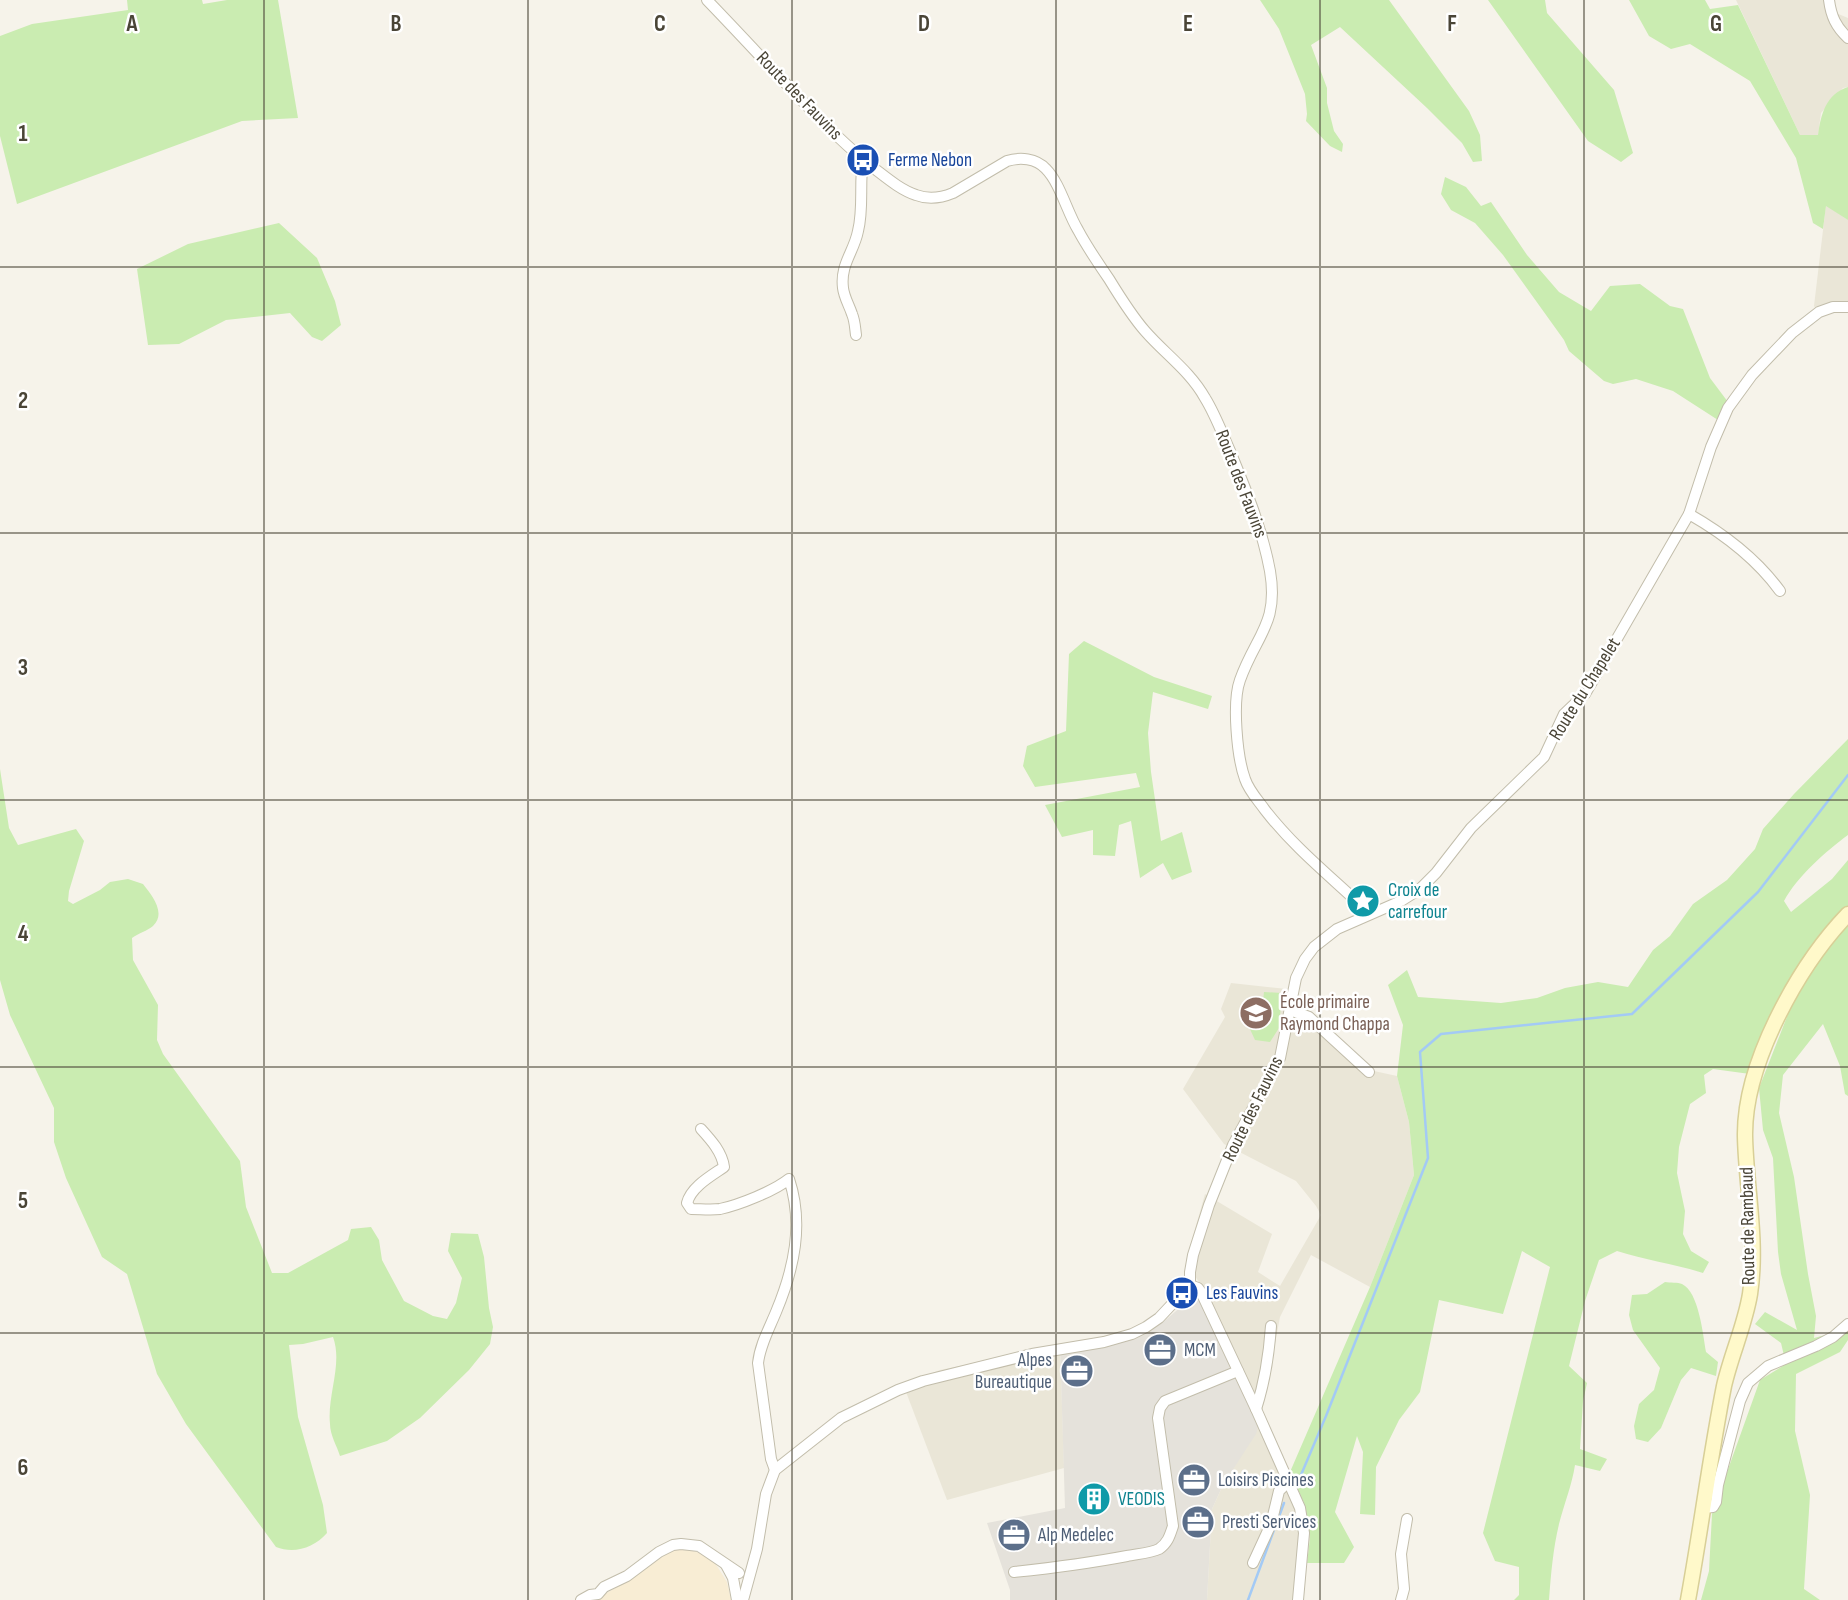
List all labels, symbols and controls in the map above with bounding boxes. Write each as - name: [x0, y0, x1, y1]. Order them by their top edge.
- text: A: [126, 10, 139, 38]
- text: B: [391, 10, 402, 38]
- text: C: [654, 10, 666, 38]
- text: D: [918, 10, 930, 38]
- text: E: [1183, 10, 1193, 38]
- text: F: [1447, 10, 1457, 38]
- text: G: [1710, 10, 1722, 38]
- street label: Route des Fauvins: [751, 47, 847, 145]
- text: 1: [18, 120, 28, 148]
- bus stop icon: Ferme Nebon: [844, 141, 882, 179]
- place label: Ferme Nebon: [888, 149, 972, 172]
- text: 2: [18, 387, 28, 415]
- street label: Route des Fauvins: [1210, 427, 1272, 542]
- street label: Route du Chapelet: [1544, 633, 1626, 745]
- text: 3: [18, 654, 28, 682]
- place label: Croix de carrefour: [1388, 879, 1448, 924]
- place icon: Croix de carrefour: [1344, 882, 1382, 920]
- text: 4: [18, 920, 29, 948]
- place label: École primaire Raymond Chappa: [1280, 991, 1390, 1036]
- school or university icon: École primaire Raymond Chappa: [1237, 994, 1275, 1032]
- street label: Route des Fauvins: [1218, 1053, 1288, 1165]
- street label: Route de Rambaud: [1735, 1167, 1761, 1285]
- text: 5: [18, 1187, 28, 1215]
- bus stop icon: Les Fauvins: [1163, 1274, 1201, 1312]
- place label: Les Fauvins: [1206, 1282, 1278, 1305]
- office icon: MCM: [1141, 1331, 1179, 1369]
- place label: MCM: [1184, 1339, 1216, 1362]
- place label: Alpes Bureautique: [975, 1349, 1052, 1394]
- office icon: Alpes Bureautique: [1058, 1352, 1096, 1390]
- text: 6: [18, 1454, 28, 1482]
- office icon: Loisirs Piscines: [1175, 1461, 1213, 1499]
- place label: Loisirs Piscines: [1218, 1469, 1314, 1492]
- building icon: VEODIS: [1075, 1480, 1113, 1518]
- place label: VEODIS: [1118, 1488, 1165, 1511]
- office icon: Presti Services: [1179, 1503, 1217, 1541]
- place label: Presti Services: [1222, 1511, 1316, 1534]
- office icon: Alp Medelec: [995, 1516, 1033, 1554]
- place label: Alp Medelec: [1037, 1524, 1114, 1547]

